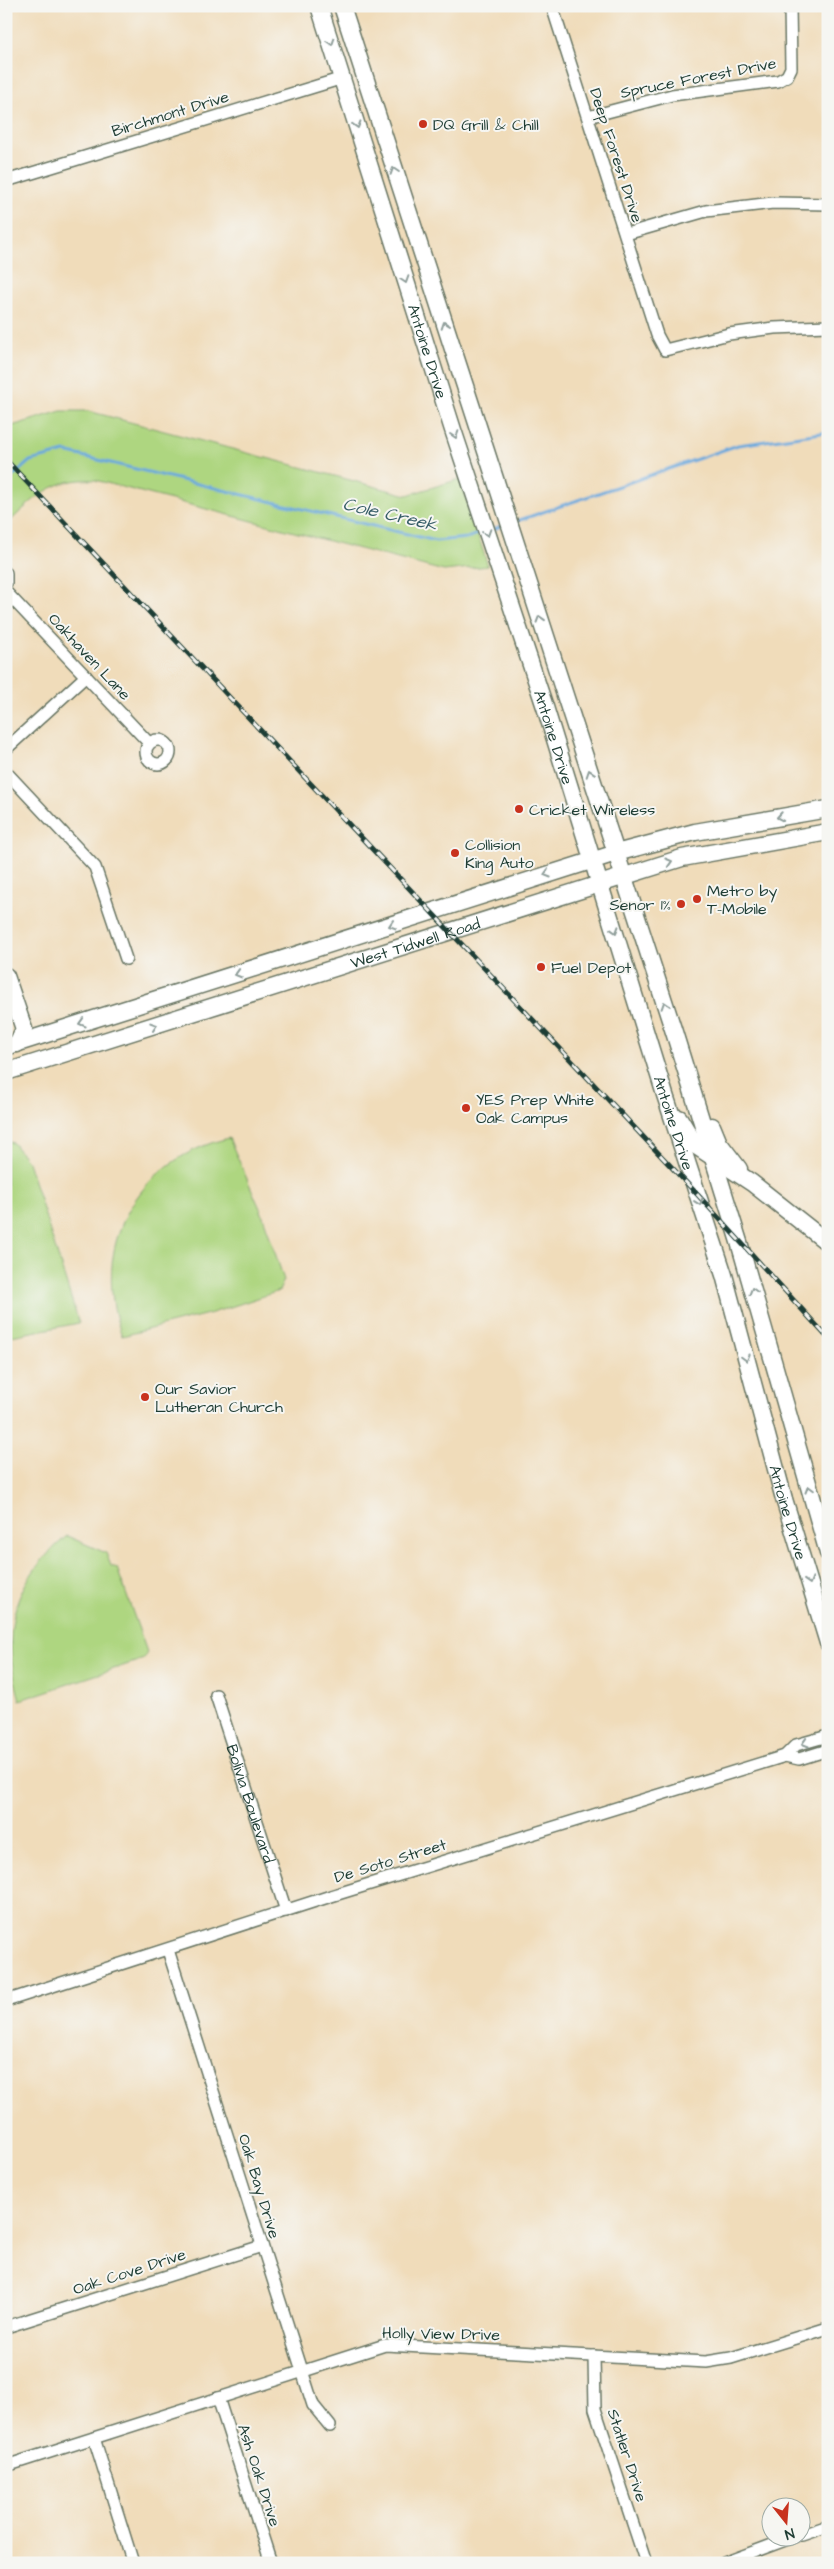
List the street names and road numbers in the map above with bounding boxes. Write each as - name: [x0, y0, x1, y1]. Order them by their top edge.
- street label: Spruce Forest Drive: [618, 52, 778, 104]
- street label: Deep Forest Drive: [584, 85, 648, 226]
- street label: Birchmont Drive: [109, 86, 232, 142]
- street label: Antoine Drive: [402, 302, 452, 402]
- street label: Oakhaven Lane: [43, 608, 136, 705]
- street label: Antoine Drive: [528, 687, 578, 788]
- street label: West Tidwell Road: [348, 913, 483, 974]
- street label: Antoine Drive: [648, 1073, 699, 1173]
- street label: Antoine Drive: [763, 1463, 812, 1563]
- street label: Bolivia Boulevard: [221, 1742, 280, 1866]
- street label: De Soto Street: [332, 1833, 449, 1888]
- street label: Oak Bay Drive: [232, 2131, 286, 2242]
- street label: Oak Cove Drive: [70, 2243, 189, 2301]
- street label: Holly View Drive: [382, 2322, 500, 2347]
- street label: Statler Drive: [602, 2406, 653, 2505]
- street label: Ash Oak Drive: [232, 2421, 286, 2530]

